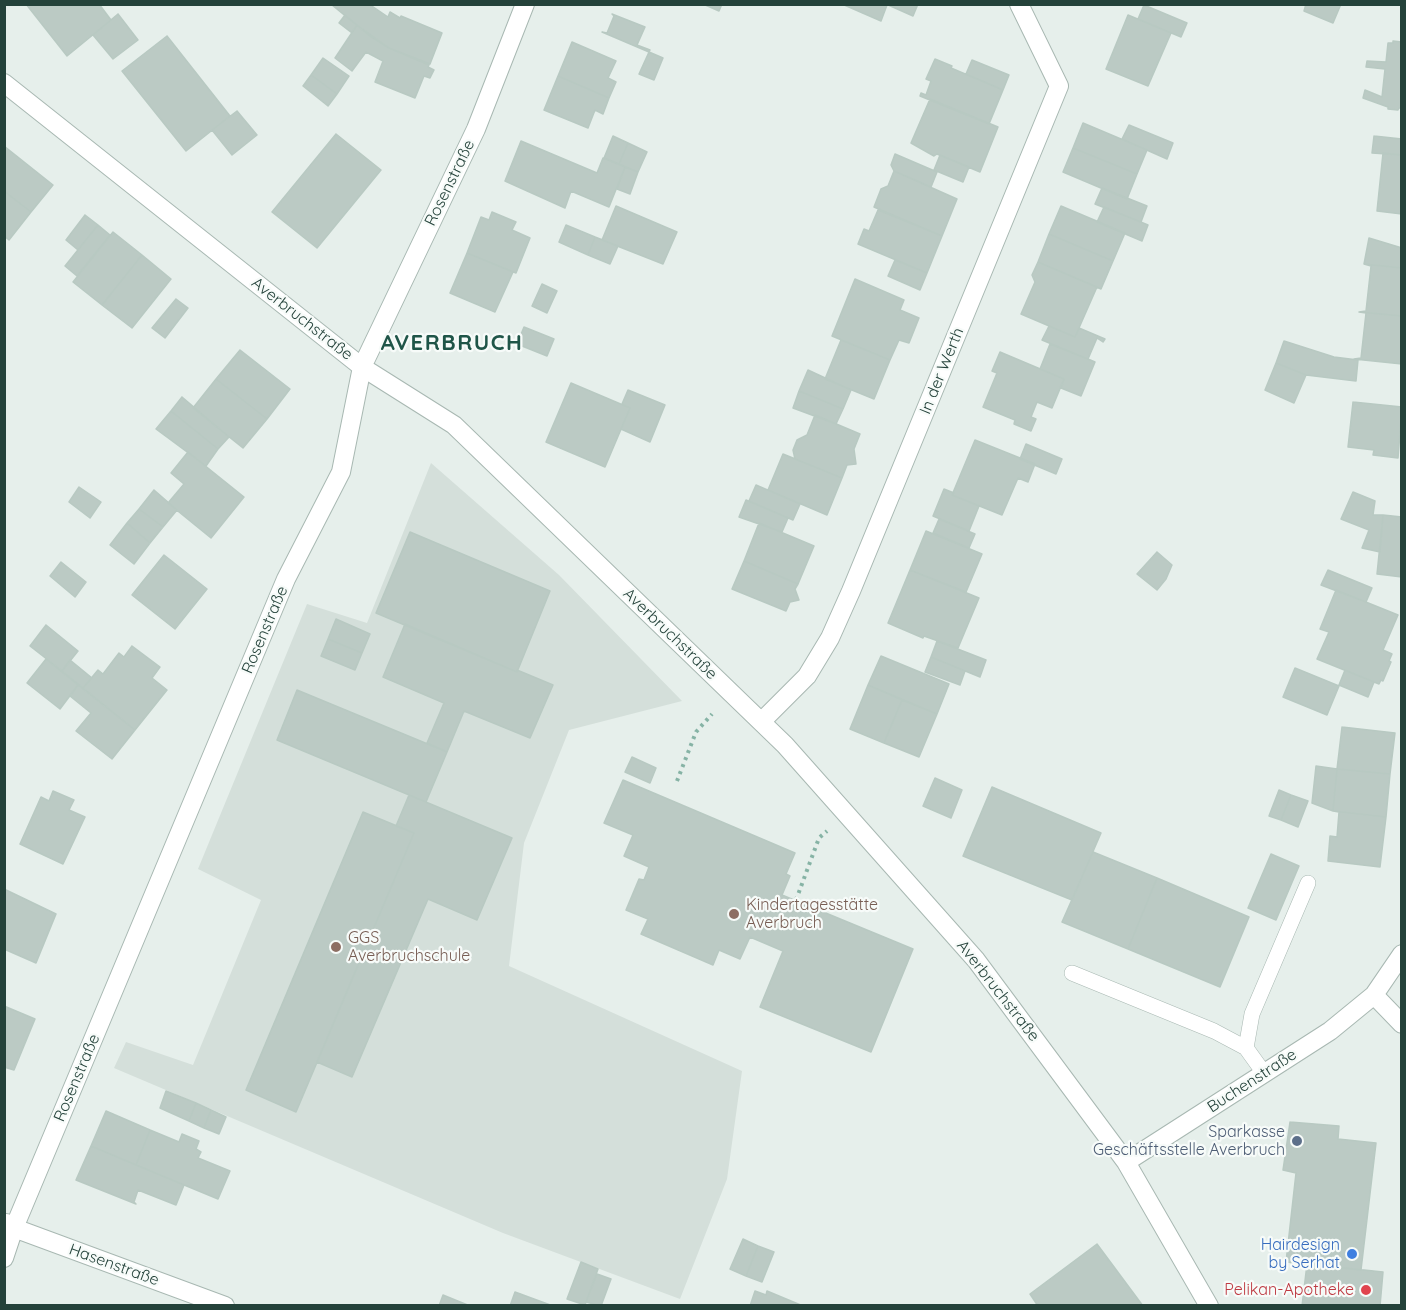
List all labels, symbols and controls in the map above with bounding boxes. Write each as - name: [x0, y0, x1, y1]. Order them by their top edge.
- street label: Rosenstraße: [421, 137, 479, 229]
- street label: Averbruchstraße: [248, 274, 356, 364]
- street label: In der Werth: [916, 325, 968, 417]
- district label: AVERBRUCH: [381, 330, 523, 356]
- street label: Rosenstraße: [238, 583, 292, 677]
- street label: Averbruchstraße: [619, 584, 721, 684]
- place label: Kindertagesstätte Averbruch: [746, 895, 878, 933]
- marker: Kindertagesstätte Averbruch: [727, 907, 741, 921]
- place label: GGS Averbruchschule: [348, 928, 470, 966]
- street label: Averbruchstraße: [953, 937, 1043, 1045]
- marker: GGS Averbruchschule: [329, 940, 343, 954]
- street label: Rosenstraße: [50, 1031, 104, 1125]
- street label: Buchenstraße: [1204, 1045, 1300, 1117]
- place label: Sparkasse Geschäftsstelle Averbruch: [1093, 1122, 1285, 1160]
- marker: Sparkasse Geschäftsstelle Averbruch: [1290, 1134, 1304, 1148]
- place label: Hairdesign by Serhat: [1261, 1235, 1340, 1273]
- street label: Hasenstraße: [66, 1240, 162, 1290]
- marker: Hairdesign by Serhat: [1345, 1247, 1359, 1261]
- place label: Pelikan-Apotheke: [1224, 1280, 1354, 1300]
- marker: Pelikan-Apotheke: [1359, 1283, 1373, 1297]

